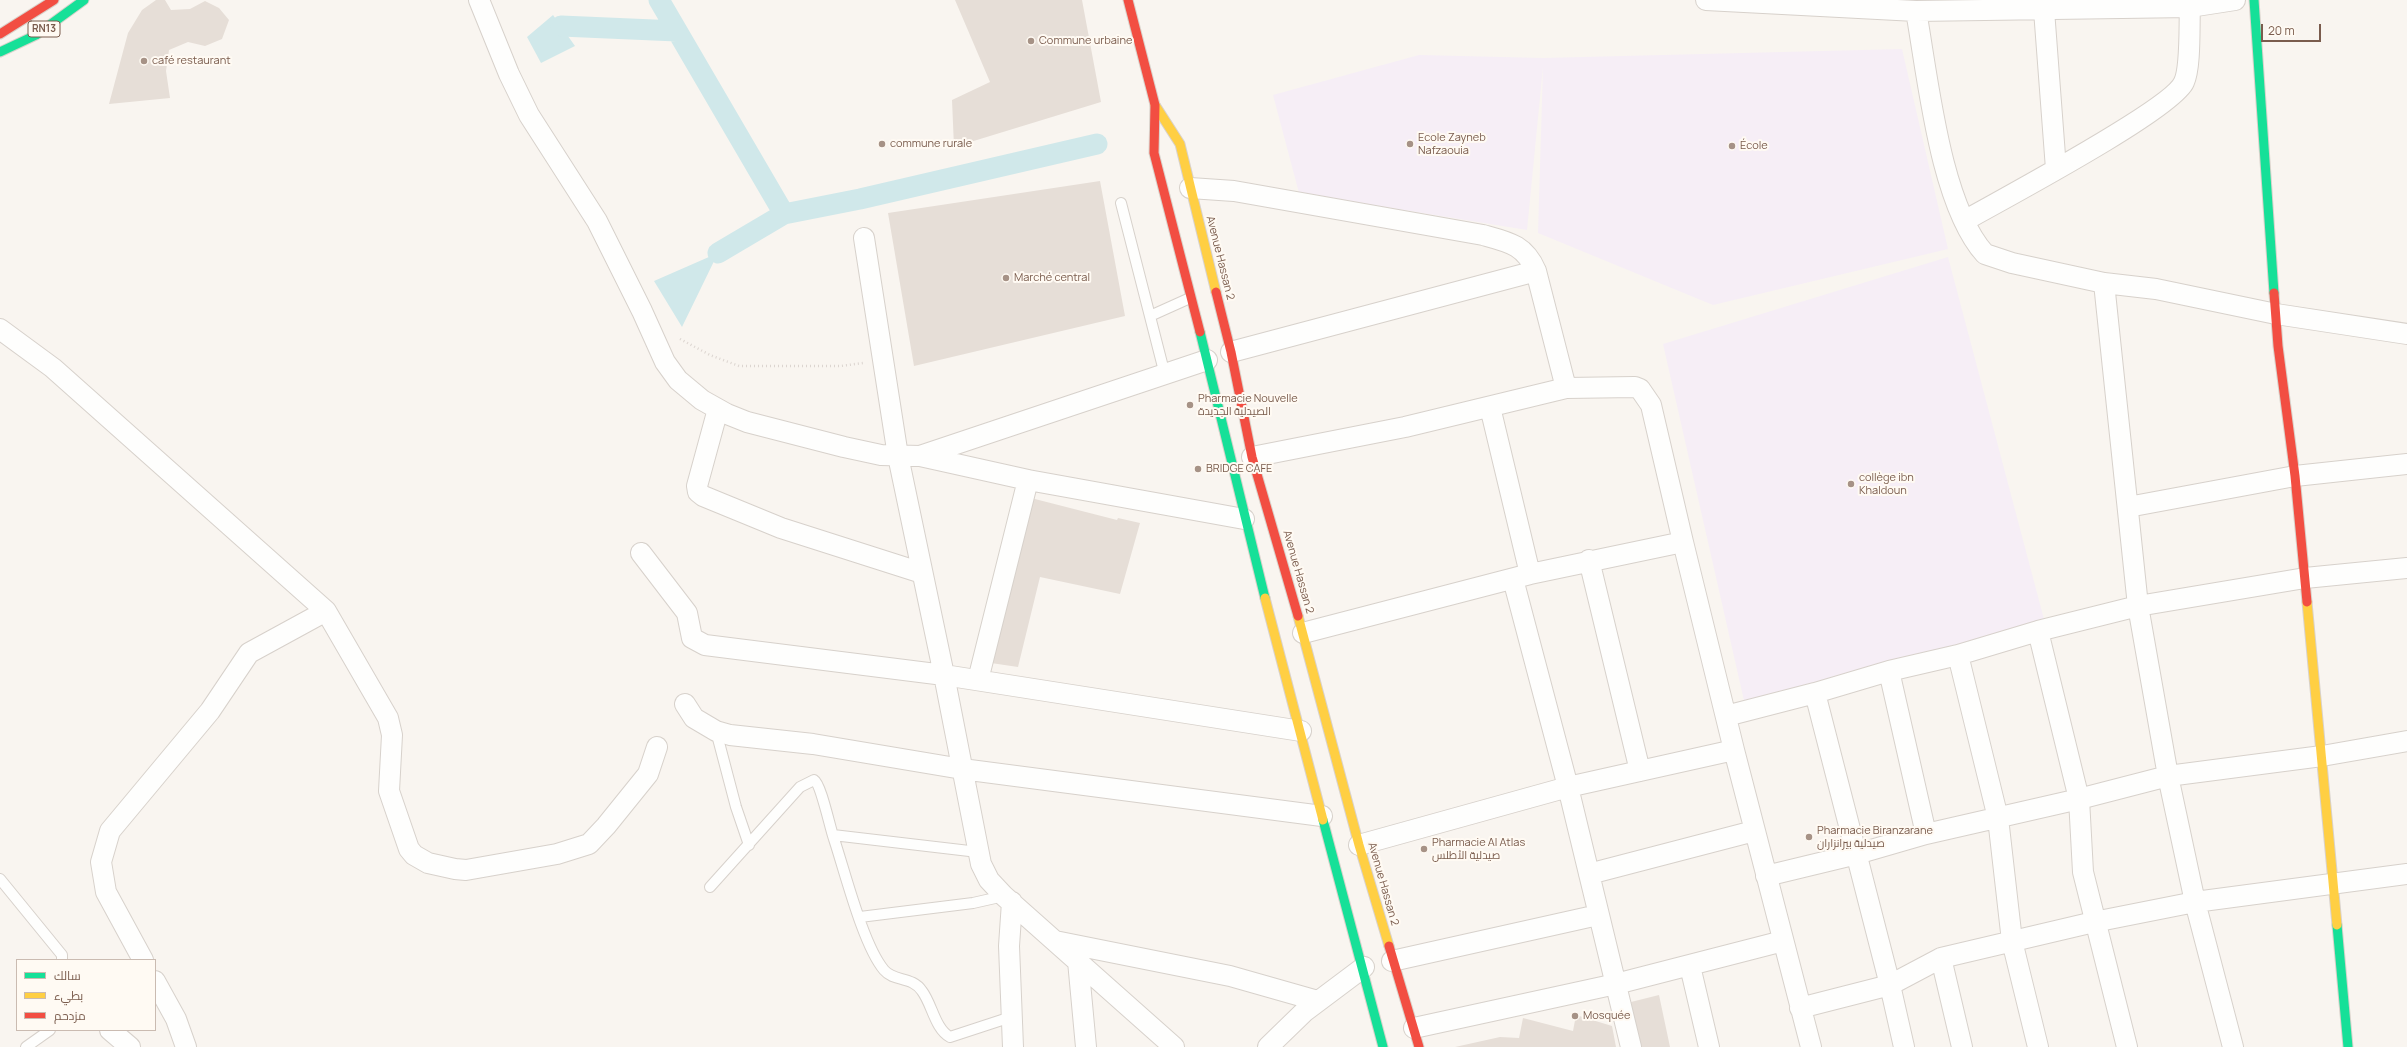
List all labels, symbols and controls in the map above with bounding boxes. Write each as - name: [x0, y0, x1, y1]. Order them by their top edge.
- scale bar: [2263, 16, 2323, 42]
- road number: RN13: [28, 21, 60, 37]
- text: 20 m: [2268, 22, 2295, 39]
- place label: Commune urbaine: [1039, 34, 1132, 48]
- marker: Commune urbaine: [1026, 36, 1036, 46]
- place label: café restaurant: [152, 54, 231, 68]
- marker: café restaurant: [139, 56, 149, 66]
- place label: Ecole Zayneb Nafzaouia: [1418, 131, 1486, 157]
- place label: commune rurale: [890, 137, 972, 151]
- marker: commune rurale: [877, 139, 887, 149]
- marker: Ecole Zayneb Nafzaouia: [1405, 139, 1415, 149]
- place label: École: [1740, 139, 1768, 153]
- marker: École: [1727, 141, 1737, 151]
- street label: Avenue Hassan 2: [1203, 215, 1237, 301]
- place label: Marché central: [1014, 271, 1090, 285]
- marker: Marché central: [1001, 273, 1011, 283]
- place label: Pharmacie Nouvelle الصيدلية الجديدة: [1198, 392, 1298, 418]
- marker: Pharmacie Nouvelle الصيدلية الجديدة: [1185, 400, 1195, 410]
- place label: BRIDGE CAFE: [1206, 462, 1272, 476]
- marker: BRIDGE CAFE: [1193, 464, 1203, 474]
- place label: collège ibn Khaldoun: [1859, 471, 1914, 497]
- marker: collège ibn Khaldoun: [1846, 479, 1856, 489]
- street label: Avenue Hassan 2: [1280, 529, 1316, 615]
- place label: Pharmacie Biranzarane صيدلية بيرانزاران: [1817, 824, 1933, 850]
- marker: Pharmacie Biranzarane صيدلية بيرانزاران: [1804, 832, 1814, 842]
- place label: Pharmacie Al Atlas صيدلية الأطلس: [1432, 836, 1525, 862]
- street label: Avenue Hassan 2: [1365, 841, 1401, 927]
- marker: Pharmacie Al Atlas صيدلية الأطلس: [1419, 844, 1429, 854]
- legend: [16, 959, 156, 1031]
- text: سالك: [54, 967, 81, 984]
- text: بطيء: [54, 987, 83, 1004]
- text: مزدحم: [54, 1007, 86, 1024]
- place label: Mosquée: [1583, 1009, 1630, 1023]
- marker: Mosquée: [1570, 1011, 1580, 1021]

